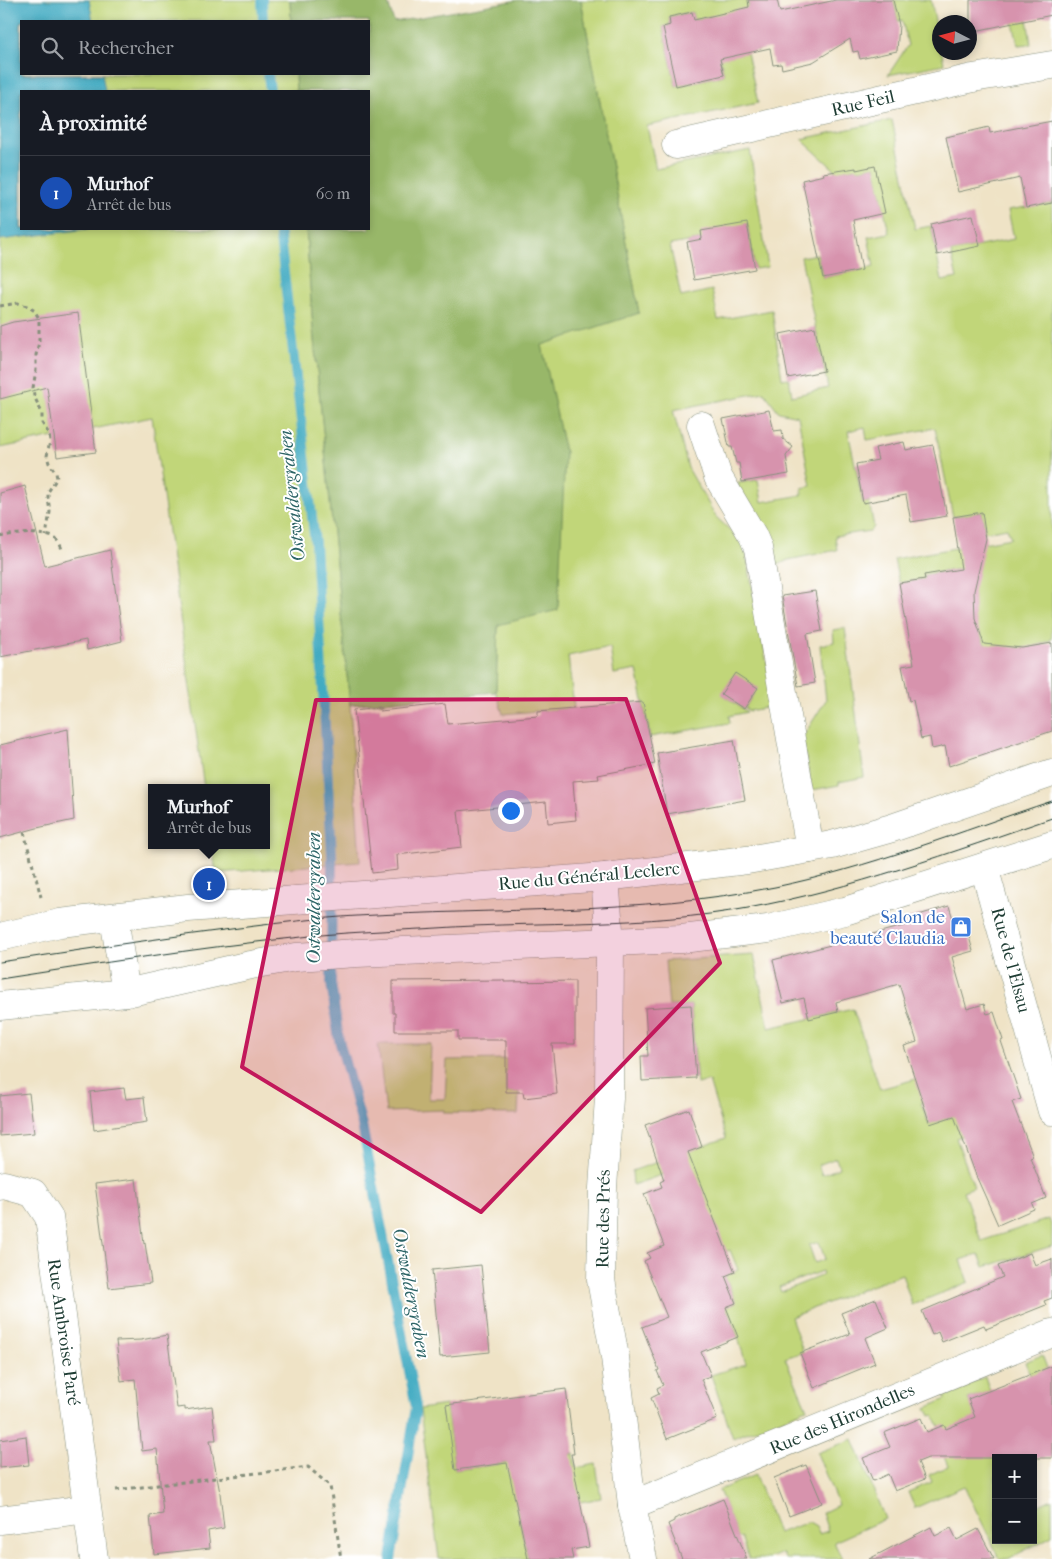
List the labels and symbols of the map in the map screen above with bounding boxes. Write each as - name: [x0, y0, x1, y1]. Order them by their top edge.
- north arrow: [932, 15, 977, 60]
- street label: Rue Feil: [829, 86, 897, 121]
- water label: Ostwaldergraben: [274, 429, 310, 563]
- your location: [498, 798, 524, 824]
- water label: Ostwaldergraben: [303, 832, 325, 964]
- street label: Rue du Général Leclerc: [497, 858, 681, 895]
- pin: 1: [193, 865, 225, 903]
- street label: Rue de l'Elsau: [986, 905, 1035, 1015]
- place label: Salon de beauté Claudia: [829, 907, 946, 949]
- shop icon: Salon de beauté Claudia: [949, 915, 973, 939]
- street label: Rue des Prés: [592, 1169, 615, 1269]
- water label: Ostwaldergraben: [388, 1226, 434, 1360]
- street label: Rue Ambroise Paré: [43, 1257, 84, 1407]
- street label: Rue des Hirondelles: [767, 1379, 918, 1459]

